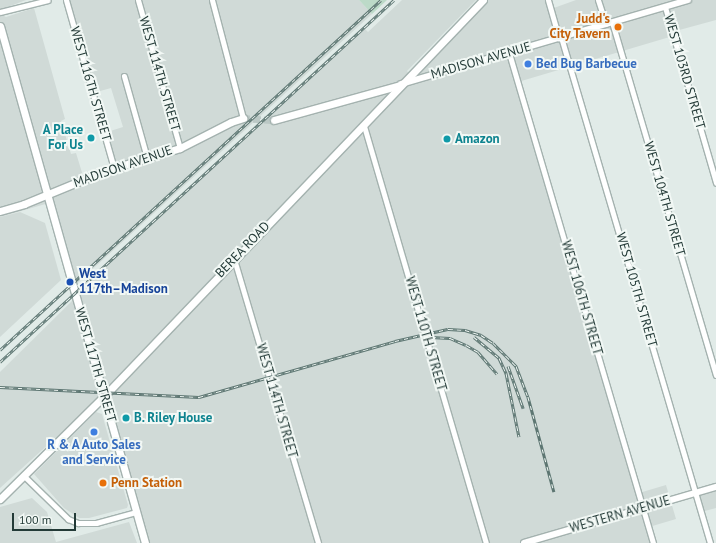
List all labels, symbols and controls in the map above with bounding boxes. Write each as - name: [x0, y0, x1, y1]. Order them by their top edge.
- place label: Judd's City Tavern: [549, 12, 610, 43]
- street label: WEST 103RD STREET: [660, 13, 708, 131]
- street label: WEST 114TH STREET: [135, 15, 183, 133]
- marker: Judd's City Tavern: [613, 22, 623, 32]
- street label: WEST 116TH STREET: [66, 25, 114, 143]
- street label: MADISON AVENUE: [429, 39, 533, 83]
- place label: Bed Bug Barbecue: [536, 56, 637, 72]
- marker: Bed Bug Barbecue: [523, 59, 533, 69]
- place label: A Place For Us: [42, 123, 83, 154]
- place label: Amazon: [455, 131, 500, 147]
- marker: A Place For Us: [86, 133, 96, 143]
- marker: Amazon: [442, 134, 452, 144]
- street label: WEST 104TH STREET: [640, 140, 688, 258]
- street label: MADISON AVENUE: [71, 143, 175, 191]
- street label: BEREA ROAD: [212, 219, 274, 281]
- street label: WEST 105TH STREET: [612, 231, 660, 349]
- street label: WEST 106TH STREET: [557, 239, 605, 357]
- place label: West 117th–Madison: [79, 267, 168, 298]
- street label: WEST 110TH STREET: [401, 275, 449, 393]
- marker: West 117th–Madison: [64, 276, 76, 288]
- street label: WEST 117TH STREET: [71, 306, 119, 424]
- street label: WEST 114TH STREET: [252, 342, 300, 460]
- place label: B. Riley House: [134, 410, 214, 426]
- marker: B. Riley House: [121, 413, 131, 423]
- marker: R & A Auto Sales and Service: [89, 427, 99, 437]
- place label: R & A Auto Sales and Service: [47, 438, 141, 469]
- place label: Penn Station: [111, 475, 182, 491]
- marker: Penn Station: [98, 478, 108, 488]
- street label: WESTERN AVENUE: [568, 493, 672, 537]
- scale bar: [14, 505, 78, 531]
- text: 100 m: [19, 512, 52, 527]

